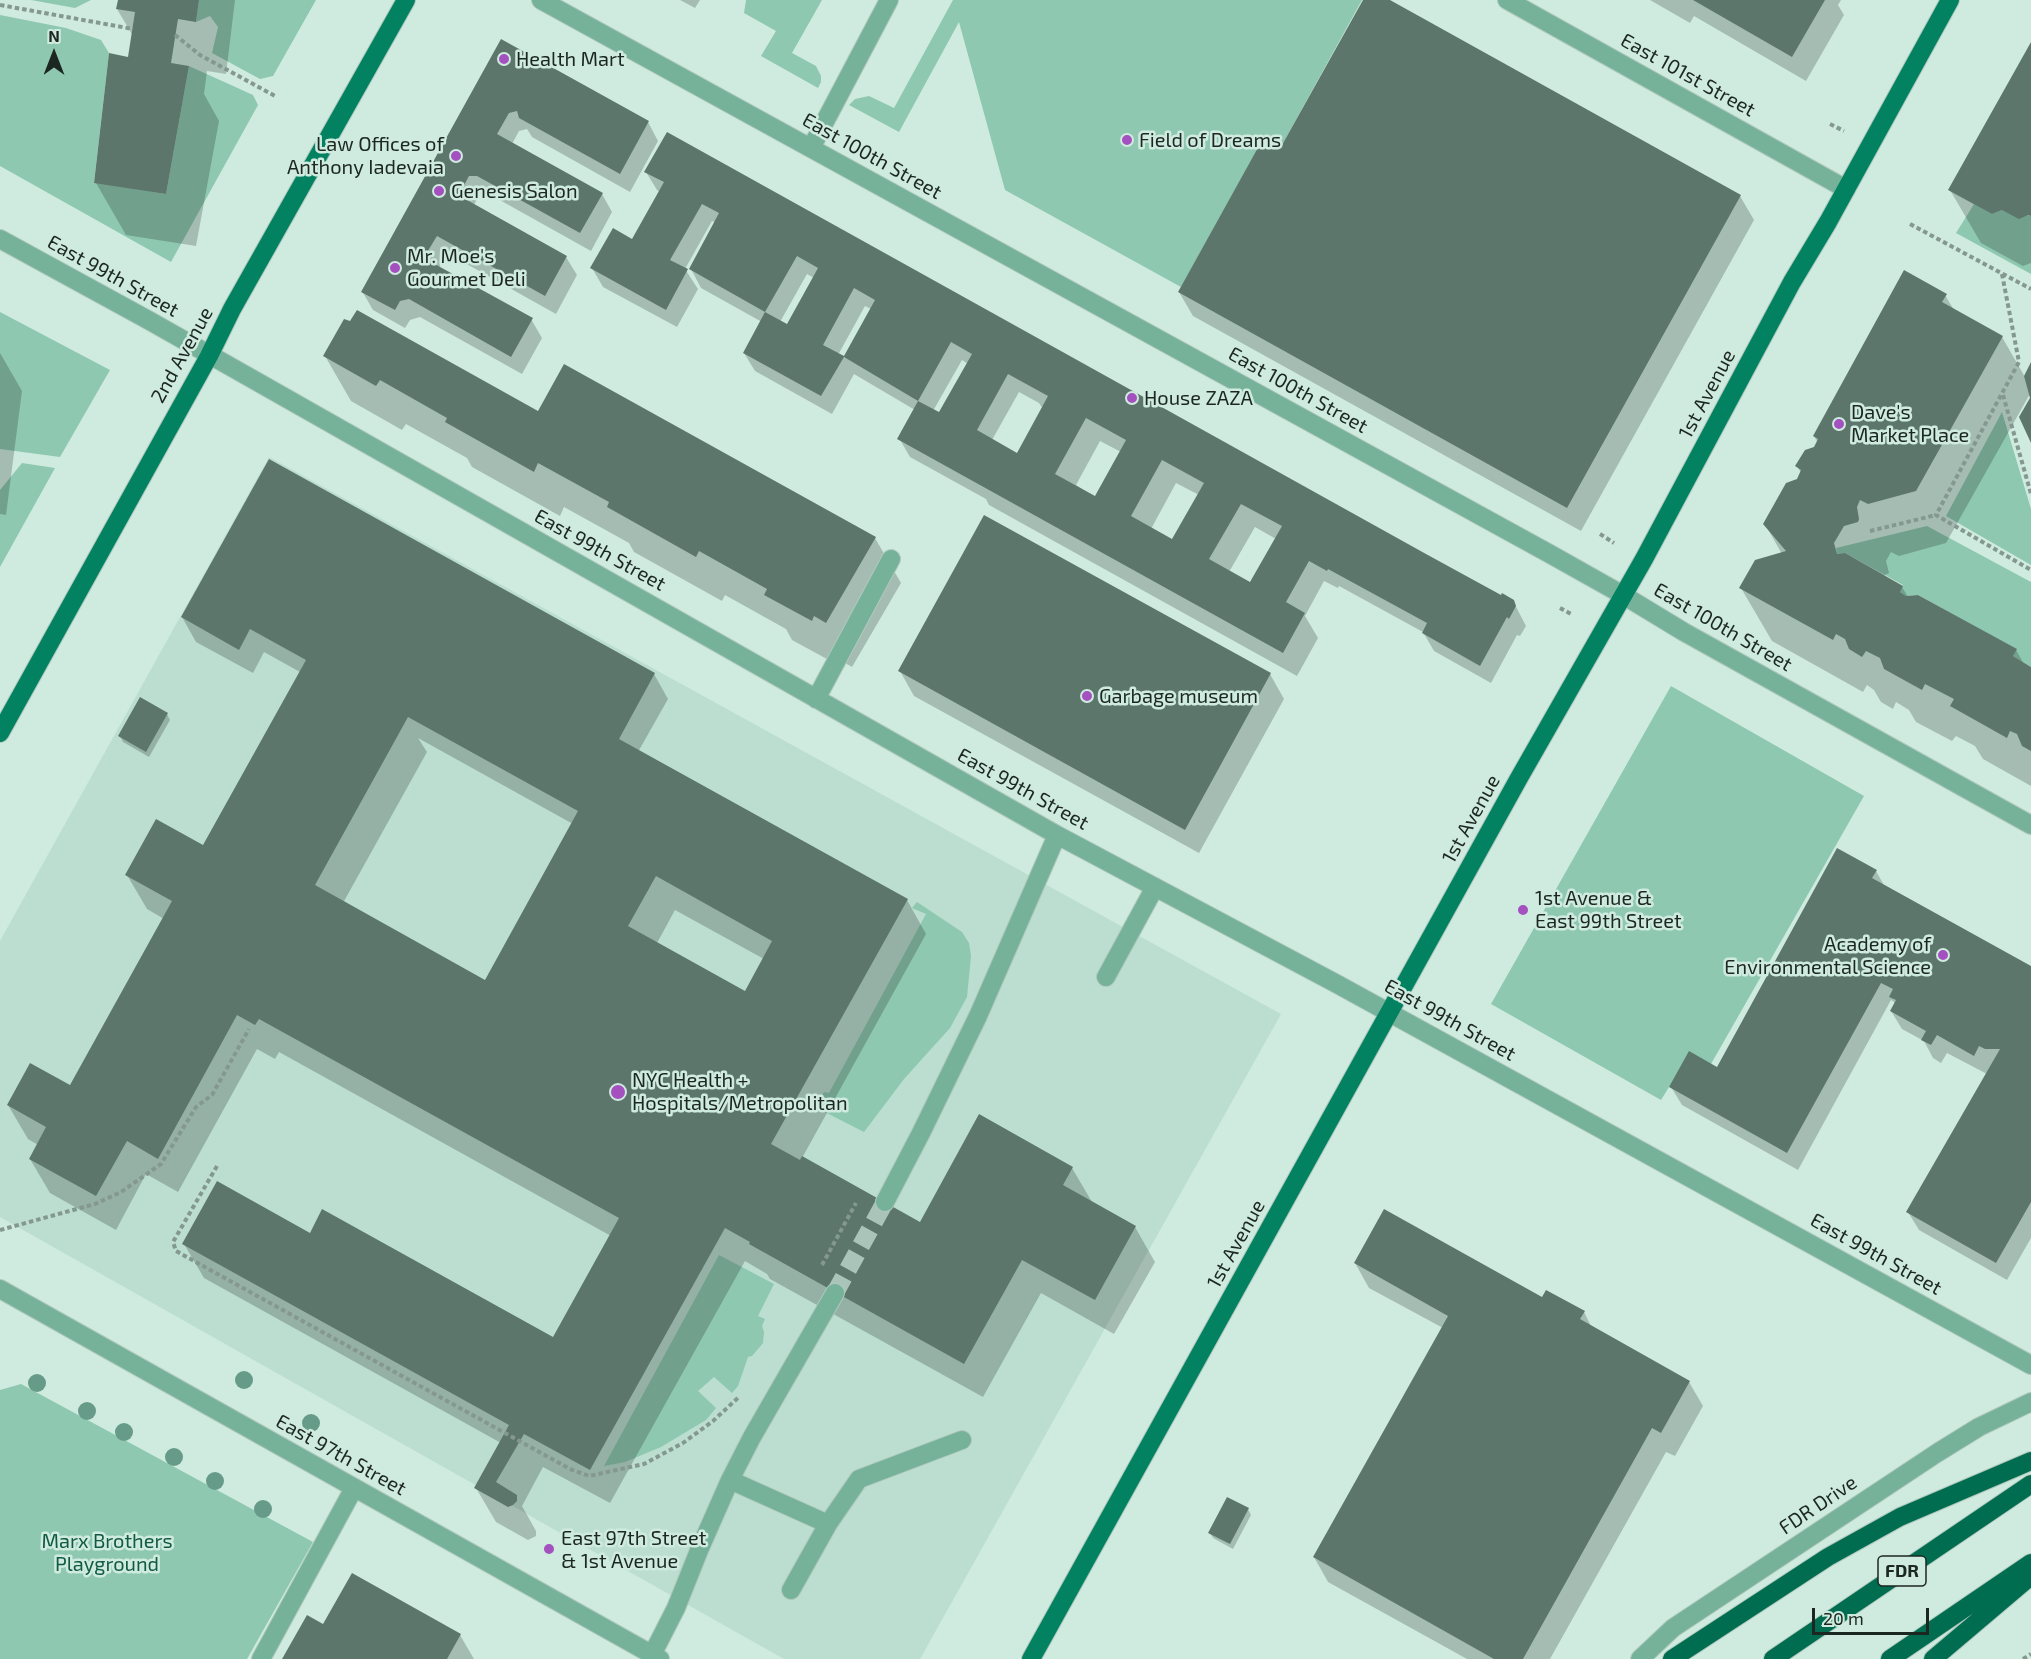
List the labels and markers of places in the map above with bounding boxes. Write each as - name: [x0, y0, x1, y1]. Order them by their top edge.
- place label: Health Mart: [516, 47, 625, 71]
- marker: Health Mart: [497, 52, 511, 66]
- place label: Field of Dreams: [1139, 128, 1281, 152]
- place label: Law Offices of Anthony Iadevaia: [287, 132, 444, 179]
- marker: Field of Dreams: [1120, 133, 1134, 147]
- marker: Law Offices of Anthony Iadevaia: [449, 149, 463, 163]
- place label: Genesis Salon: [451, 179, 578, 203]
- marker: Genesis Salon: [432, 184, 446, 198]
- place label: Mr. Moe's Gourmet Deli: [407, 244, 526, 291]
- marker: Mr. Moe's Gourmet Deli: [388, 261, 402, 275]
- place label: House ZAZA: [1144, 386, 1253, 410]
- marker: House ZAZA: [1125, 391, 1139, 405]
- place label: Dave's Market Place: [1851, 400, 1969, 447]
- marker: Dave's Market Place: [1832, 417, 1846, 431]
- place label: Garbage museum: [1099, 684, 1258, 708]
- marker: Garbage museum: [1080, 689, 1094, 703]
- place label: 1st Avenue & East 99th Street: [1535, 886, 1682, 933]
- marker: 1st Avenue & East 99th Street: [1516, 903, 1530, 917]
- place label: Academy of Environmental Science: [1724, 932, 1931, 979]
- marker: Academy of Environmental Science: [1936, 948, 1950, 962]
- place label: NYC Health + Hospitals/Metropolitan: [632, 1068, 848, 1115]
- marker: NYC Health + Hospitals/Metropolitan: [609, 1083, 627, 1101]
- place label: East 97th Street & 1st Avenue: [561, 1526, 706, 1573]
- marker: East 97th Street & 1st Avenue: [542, 1542, 556, 1556]

